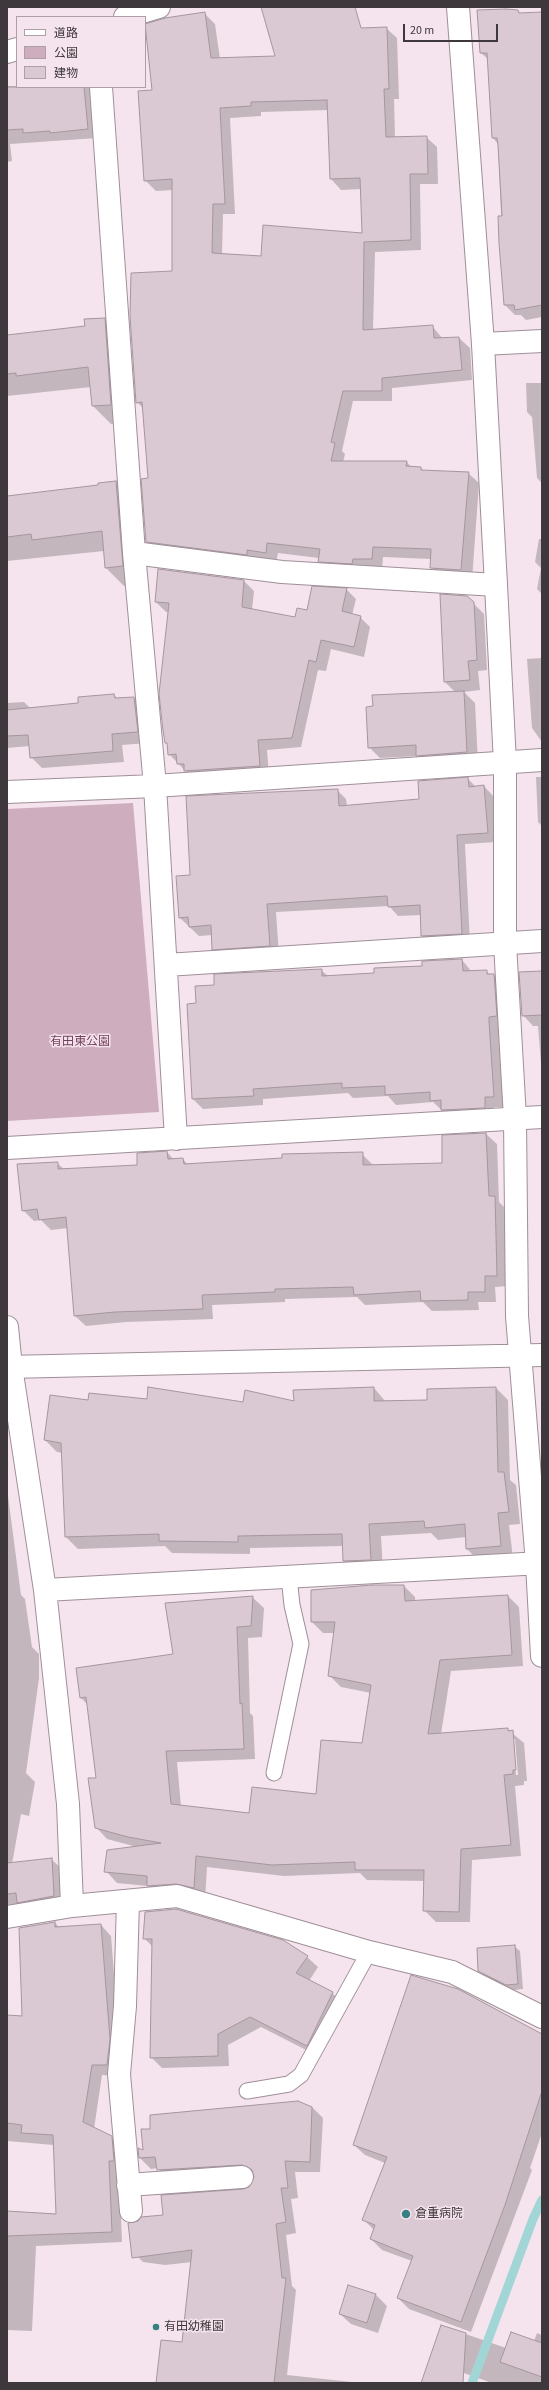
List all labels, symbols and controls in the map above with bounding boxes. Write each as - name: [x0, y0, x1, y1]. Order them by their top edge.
- legend: [16, 16, 146, 88]
- scale bar: [405, 16, 500, 42]
- text: 20 m: [410, 22, 434, 39]
- text: 道路: [54, 25, 78, 42]
- text: 公園: [54, 45, 78, 62]
- text: 建物: [54, 65, 78, 82]
- park label: 有田東公園: [50, 1035, 110, 1049]
- place label: 倉重病院: [415, 2207, 463, 2221]
- marker: 倉重病院: [400, 2208, 412, 2220]
- place label: 有田幼稚園: [164, 2320, 224, 2334]
- marker: 有田幼稚園: [151, 2322, 161, 2332]

